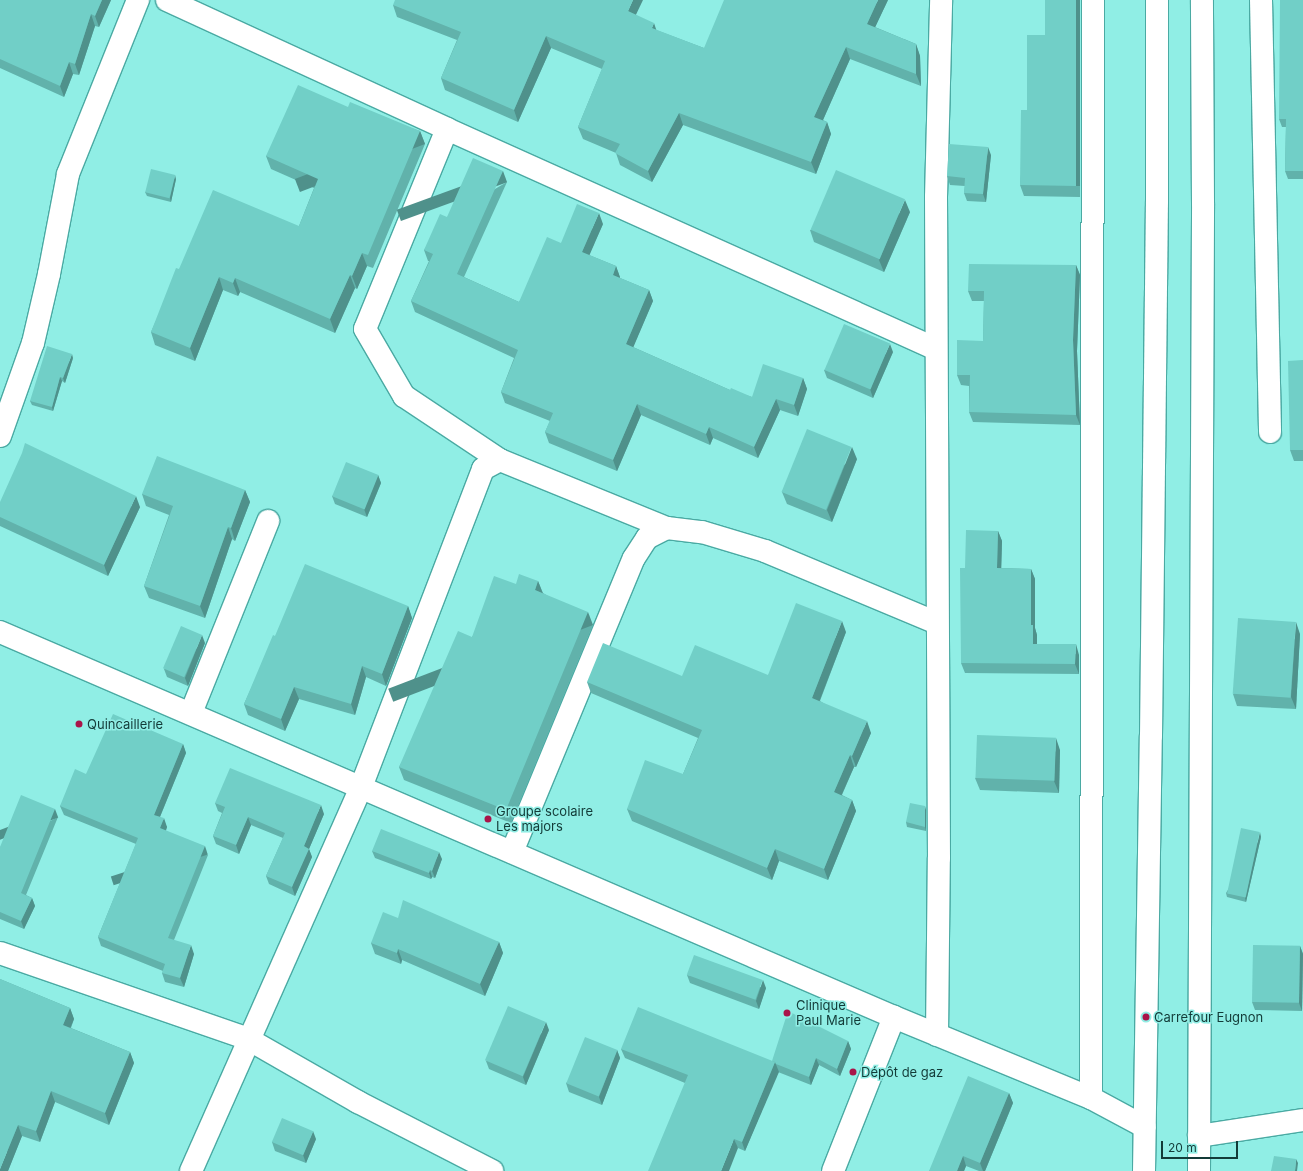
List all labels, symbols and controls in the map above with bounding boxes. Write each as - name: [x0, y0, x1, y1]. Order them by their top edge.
- place label: Quincaillerie: [87, 716, 163, 732]
- marker: Quincaillerie: [74, 719, 84, 729]
- place label: Groupe scolaire Les majors: [496, 804, 593, 835]
- marker: Groupe scolaire Les majors: [483, 814, 493, 824]
- place label: Clinique Paul Marie: [796, 998, 861, 1029]
- marker: Clinique Paul Marie: [781, 1007, 793, 1019]
- place label: Carrefour Eugnon: [1154, 1009, 1263, 1025]
- marker: Carrefour Eugnon: [1141, 1012, 1151, 1022]
- place label: Dépôt de gaz: [861, 1064, 943, 1080]
- marker: Dépôt de gaz: [848, 1067, 858, 1077]
- scale bar: [1163, 1133, 1240, 1159]
- text: 20 m: [1168, 1140, 1197, 1155]

